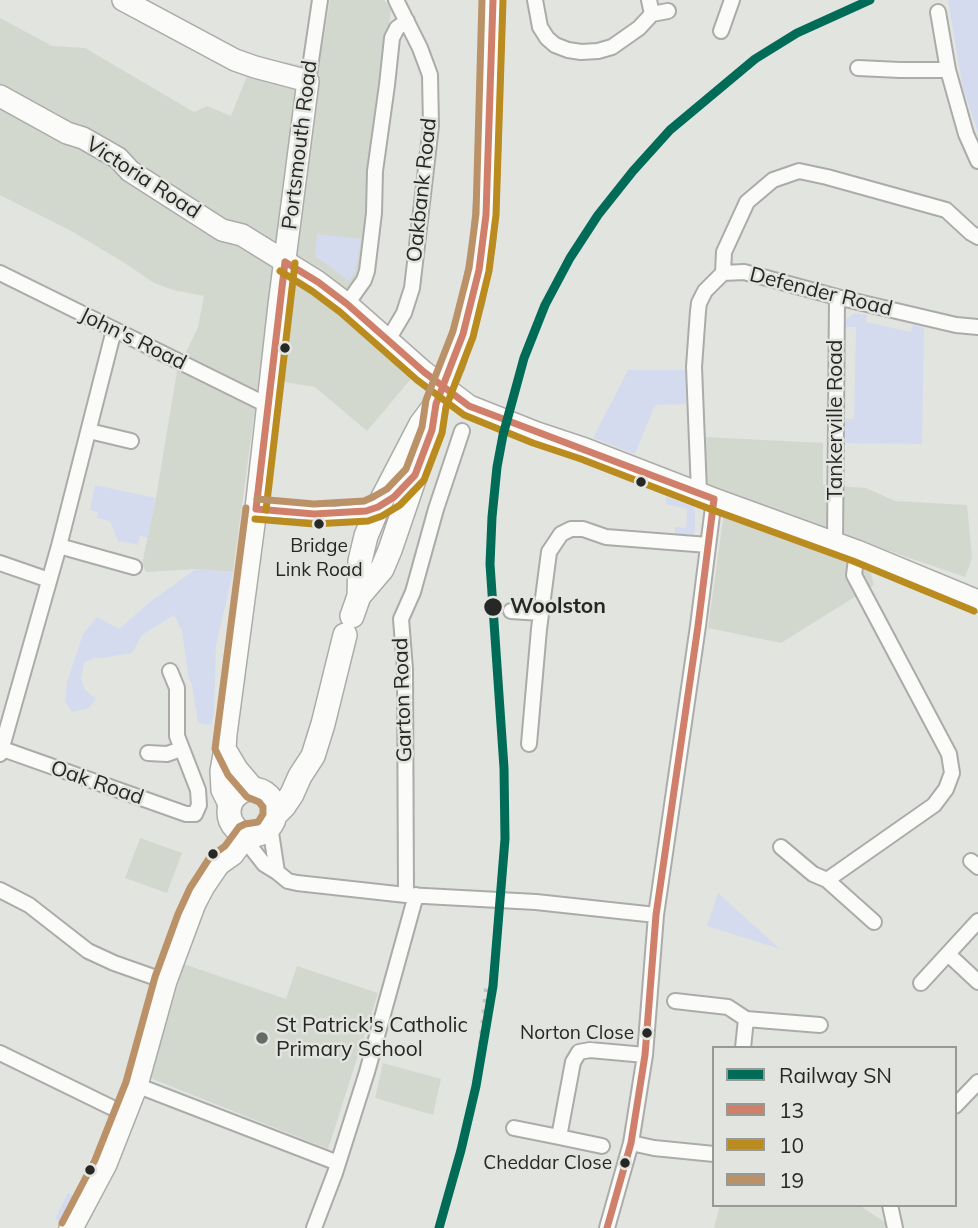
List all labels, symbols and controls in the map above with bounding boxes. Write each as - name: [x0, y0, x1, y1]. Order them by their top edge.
- street label: Portsmouth Road: [277, 59, 323, 231]
- street label: Oakbank Road: [402, 117, 442, 263]
- street label: Victoria Road: [81, 132, 205, 224]
- street label: Defender Road: [747, 262, 895, 322]
- street label: John's Road: [76, 302, 190, 376]
- street label: Tankerville Road: [823, 340, 849, 500]
- unlabelled marker: [278, 341, 292, 355]
- unlabelled marker: [634, 475, 648, 489]
- marker: Bridge Link Road: [312, 517, 326, 531]
- place label: Bridge Link Road: [275, 535, 363, 579]
- place label: Woolston: [510, 594, 606, 620]
- marker: Woolston: [482, 596, 504, 618]
- street label: Garton Road: [388, 637, 418, 763]
- street label: Oak Road: [47, 755, 147, 811]
- unlabelled marker: [206, 847, 220, 861]
- place label: St Patrick's Catholic Primary School: [276, 1013, 468, 1063]
- place label: Norton Close: [520, 1022, 634, 1044]
- marker: Norton Close: [640, 1026, 654, 1040]
- marker: St Patrick's Catholic Primary School: [254, 1030, 270, 1046]
- legend: [712, 1046, 957, 1207]
- text: Railway SN: [779, 1062, 892, 1088]
- text: 13: [779, 1097, 804, 1123]
- text: 10: [779, 1132, 804, 1158]
- place label: Cheddar Close: [483, 1152, 612, 1174]
- marker: Cheddar Close: [618, 1156, 632, 1170]
- unlabelled marker: [83, 1163, 97, 1177]
- text: 19: [779, 1167, 804, 1193]

